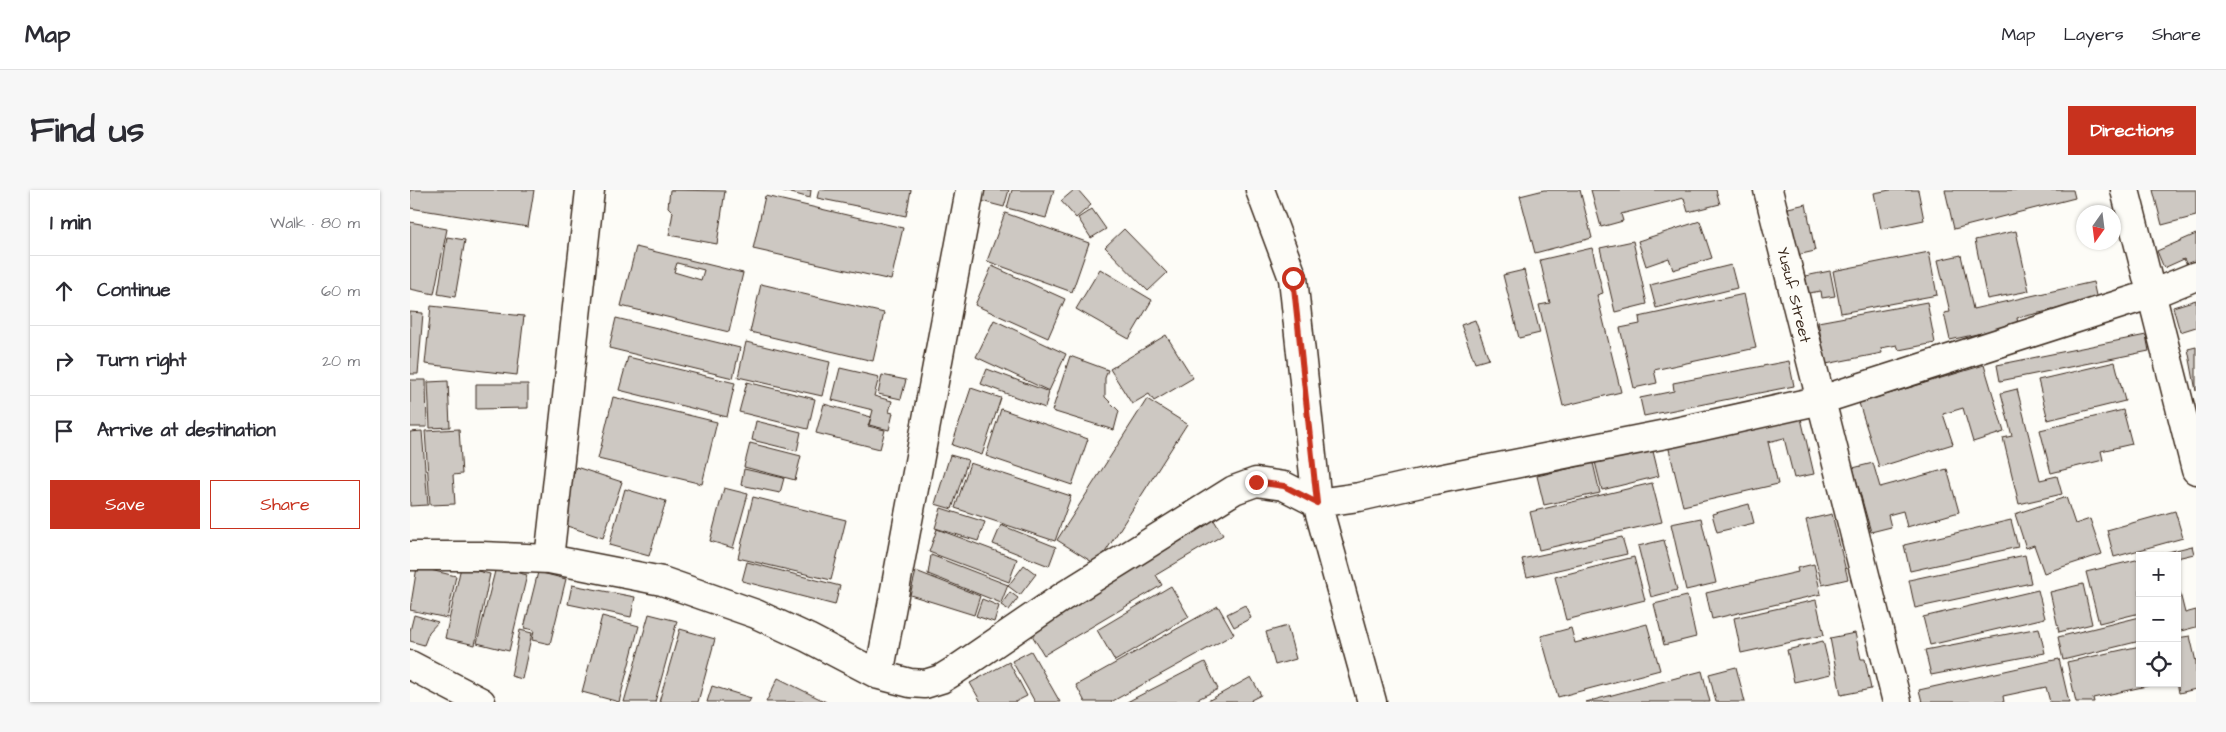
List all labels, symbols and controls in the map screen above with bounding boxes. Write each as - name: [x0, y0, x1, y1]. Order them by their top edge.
- text: Map: [25, 18, 70, 52]
- text: Map: [2001, 22, 2035, 47]
- text: Layers: [2063, 22, 2124, 47]
- text: Share: [2152, 22, 2201, 47]
- text: Find us: [30, 106, 144, 155]
- button: Directions: [2068, 106, 2196, 155]
- north arrow: [2076, 205, 2121, 250]
- text: 1 min: [50, 208, 91, 237]
- text: Walk · 80 m: [270, 212, 360, 234]
- street label: Yusuf Street: [1771, 245, 1817, 346]
- route start: [1282, 267, 1305, 290]
- icon: ahead: [50, 277, 78, 305]
- text: Continue: [97, 277, 171, 304]
- text: 60 m: [321, 280, 360, 302]
- icon: right: [50, 347, 78, 375]
- text: Turn right: [97, 347, 186, 374]
- text: 20 m: [322, 350, 360, 372]
- icon: arrive: [50, 417, 78, 445]
- text: Arrive at destination: [97, 417, 276, 444]
- route end: [1245, 471, 1268, 494]
- button: Save: [50, 480, 200, 529]
- button: Share: [210, 480, 360, 529]
- map controls: [2136, 552, 2181, 687]
- button: +: [2136, 552, 2181, 597]
- button: −: [2136, 597, 2181, 642]
- button: locate: [2136, 642, 2181, 687]

